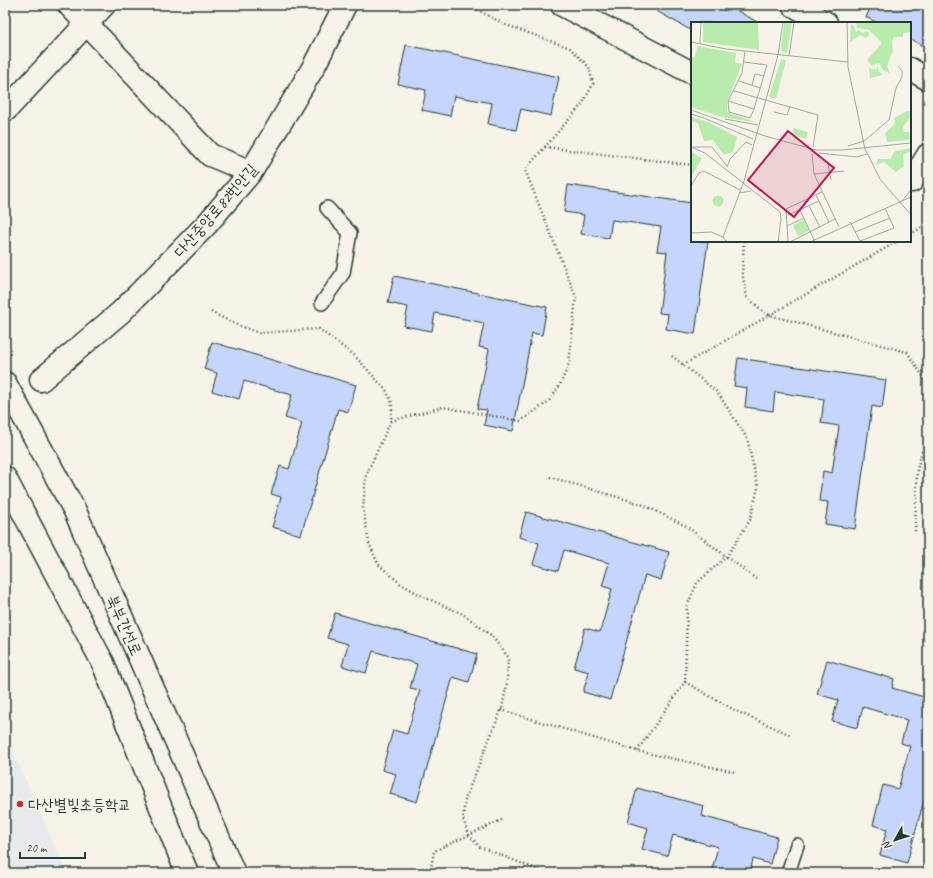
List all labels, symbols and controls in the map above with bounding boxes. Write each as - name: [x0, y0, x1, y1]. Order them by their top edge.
- inset map: [691, 22, 911, 242]
- street label: 다산중앙로82번안길: [170, 160, 262, 262]
- street label: 북부간선로: [102, 592, 146, 659]
- place label: 다산별빛초등학교: [28, 795, 131, 815]
- marker: 다산별빛초등학교: [15, 799, 25, 809]
- north arrow: [875, 820, 915, 860]
- scale bar: [20, 834, 85, 860]
- text: N: [878, 838, 895, 853]
- text: 20 m: [26, 840, 48, 856]

